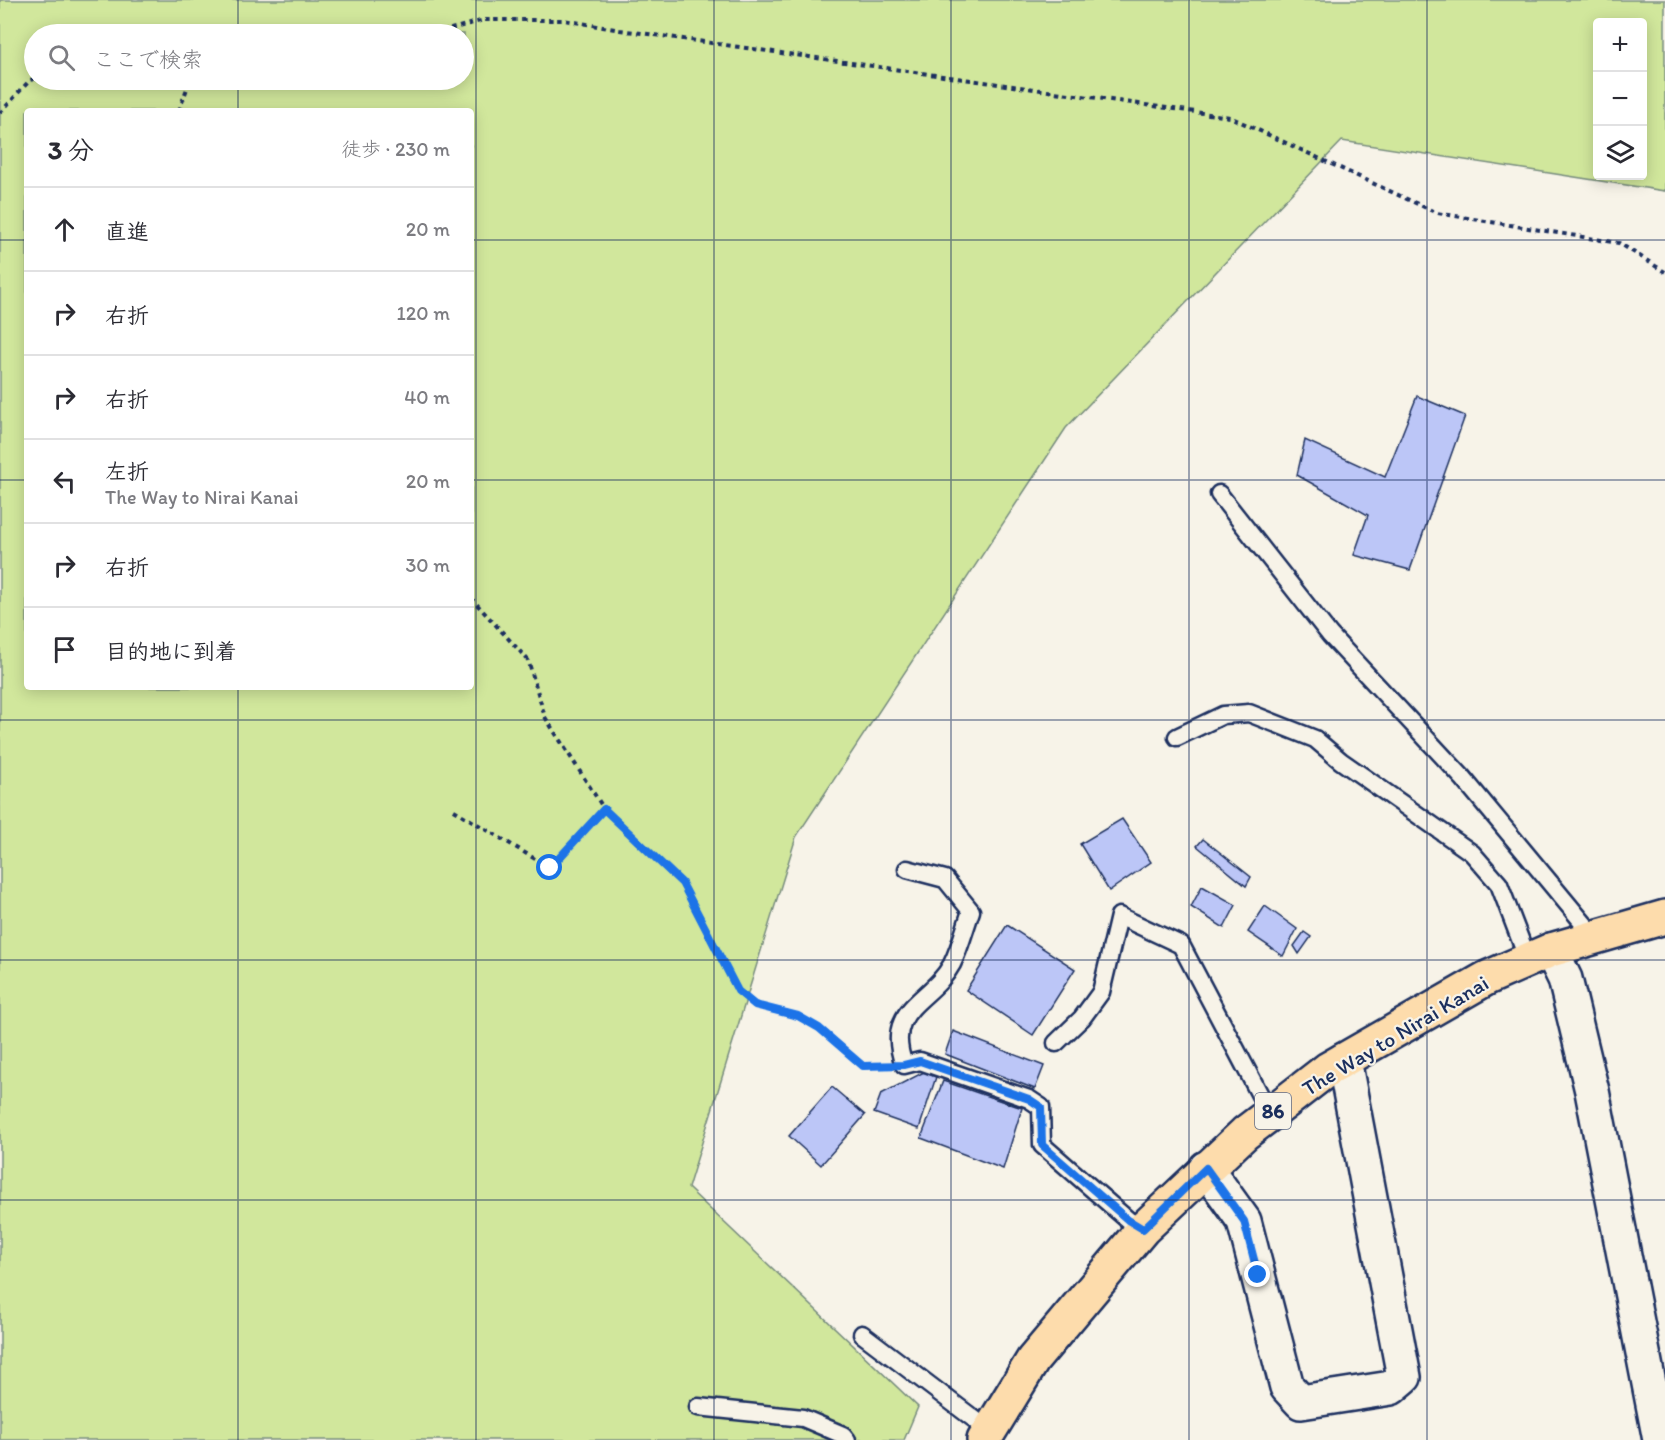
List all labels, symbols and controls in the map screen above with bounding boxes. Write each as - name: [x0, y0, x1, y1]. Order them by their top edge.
- map controls: [1593, 18, 1647, 180]
- button: +: [1593, 18, 1647, 72]
- search box: [24, 24, 474, 90]
- icon: search: [45, 41, 78, 74]
- text: ここで検索: [93, 46, 203, 73]
- button: −: [1593, 72, 1647, 126]
- button: layers: [1593, 126, 1647, 180]
- text: 3 分: [48, 134, 94, 166]
- text: 徒歩 · 230 m: [341, 137, 450, 161]
- icon: ahead: [48, 213, 81, 246]
- text: 20 m: [406, 217, 450, 241]
- text: 直進: [105, 218, 149, 245]
- icon: right: [48, 297, 81, 330]
- text: 120 m: [397, 301, 450, 325]
- text: 右折: [105, 302, 149, 329]
- icon: right: [48, 381, 81, 414]
- text: 40 m: [404, 385, 450, 409]
- text: 右折: [105, 386, 149, 413]
- text: 左折: [105, 458, 149, 485]
- icon: left: [48, 465, 81, 498]
- text: 20 m: [406, 469, 450, 493]
- text: The Way to Nirai Kanai: [105, 485, 299, 509]
- icon: right: [48, 549, 81, 582]
- text: 30 m: [405, 553, 450, 577]
- text: 右折: [105, 554, 149, 581]
- icon: arrive: [48, 633, 81, 666]
- text: 目的地に到着: [105, 638, 237, 665]
- route start: [536, 854, 562, 880]
- street label: The Way to Nirai Kanai: [1297, 969, 1493, 1102]
- road number: 86: [1255, 1093, 1291, 1129]
- route end: [1244, 1261, 1270, 1287]

